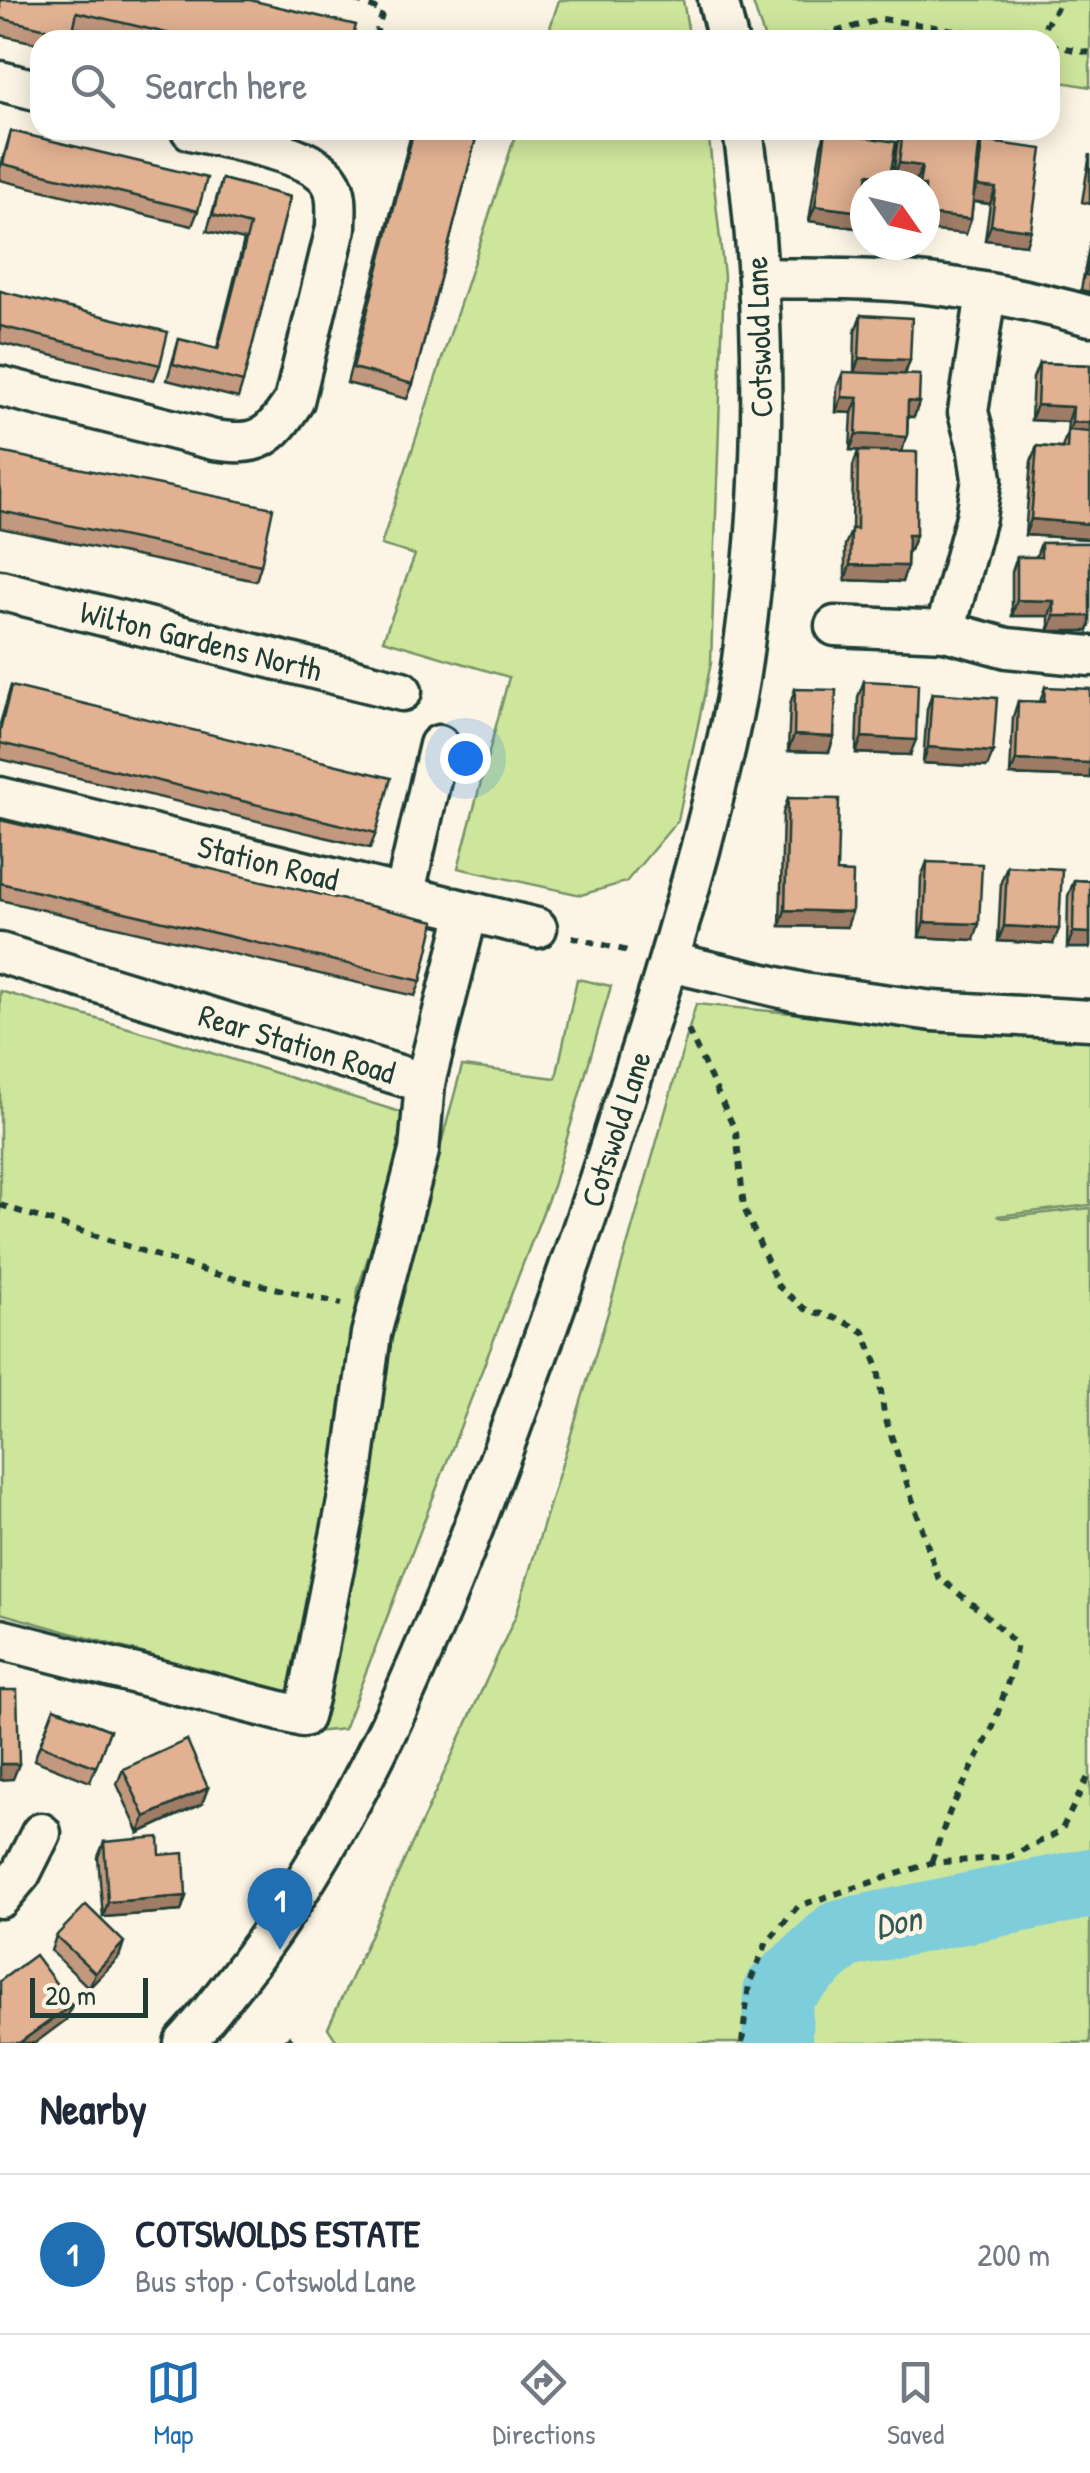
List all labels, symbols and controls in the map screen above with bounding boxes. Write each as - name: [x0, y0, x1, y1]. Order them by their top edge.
- search box: [30, 30, 1060, 140]
- icon: search: [65, 58, 120, 113]
- text: Search here: [145, 59, 307, 111]
- north arrow: [850, 170, 940, 260]
- street label: Cotswold Lane: [734, 255, 783, 418]
- street label: Wilton Gardens North: [76, 590, 326, 691]
- your location: [440, 733, 491, 784]
- street label: Station Road: [193, 824, 343, 901]
- street label: Rear Station Road: [194, 993, 401, 1094]
- street label: Cotswold Lane: [570, 1045, 661, 1212]
- pin: 1: [248, 1868, 312, 1950]
- water label: Don: [870, 1893, 929, 1949]
- scale bar: [30, 1973, 148, 2018]
- text: 20 m: [45, 1976, 96, 2014]
- text: Nearby: [40, 2080, 147, 2137]
- text: COTSWOLDS ESTATE: [135, 2207, 420, 2259]
- text: 1: [67, 2233, 78, 2276]
- text: 200 m: [977, 2233, 1050, 2276]
- text: Bus stop · Cotswold Lane: [135, 2259, 416, 2302]
- tab: Map: [146, 2355, 201, 2453]
- tab: Directions: [492, 2355, 595, 2453]
- tab: Saved: [887, 2355, 944, 2453]

